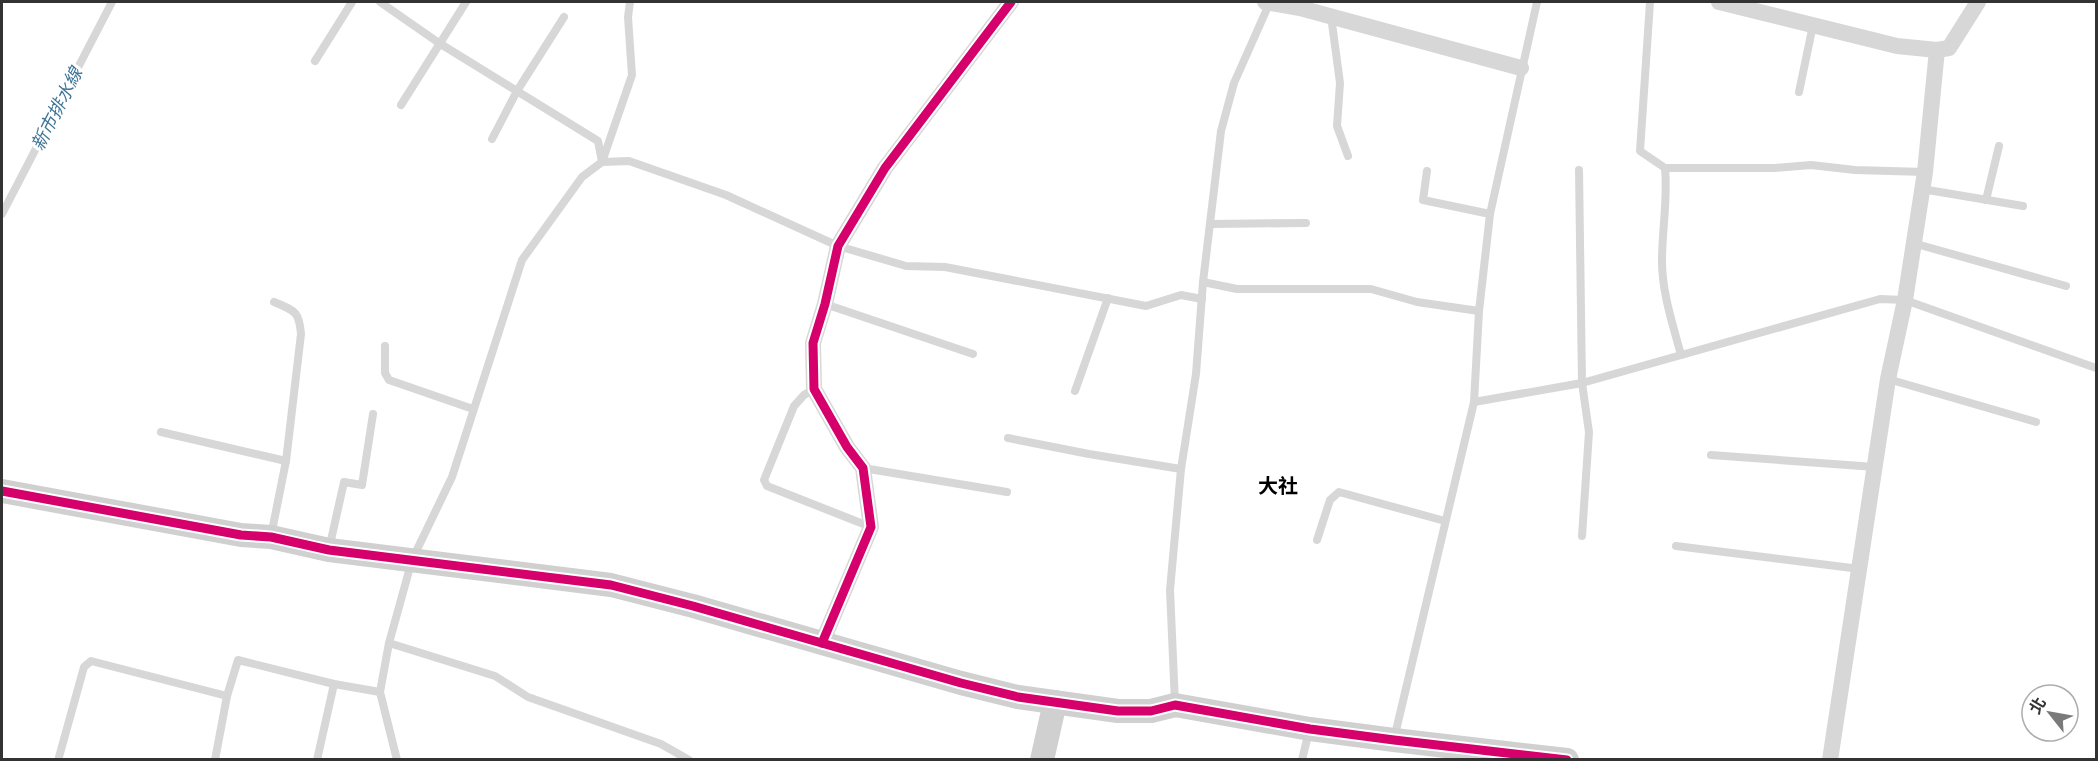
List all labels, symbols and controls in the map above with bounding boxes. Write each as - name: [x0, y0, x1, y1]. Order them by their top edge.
- water label: 新市排水線: [27, 62, 87, 154]
- district label: 大社: [1258, 474, 1298, 498]
- north arrow: [2020, 683, 2080, 743]
- text: 北: [2025, 694, 2050, 717]

